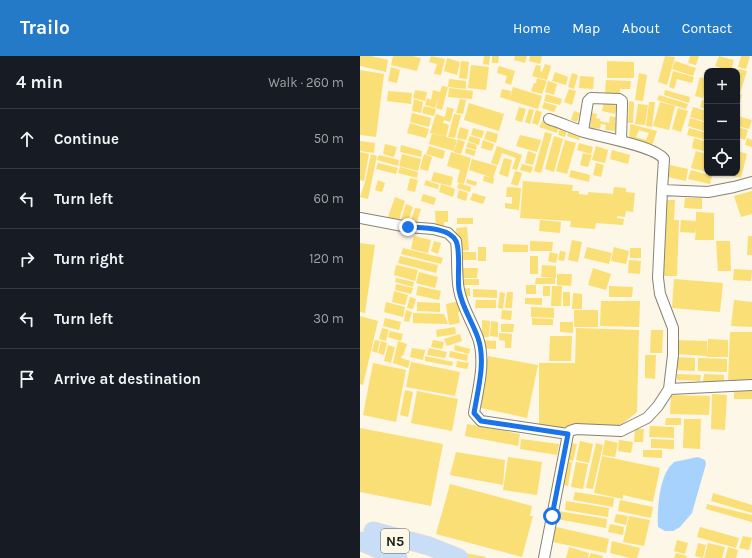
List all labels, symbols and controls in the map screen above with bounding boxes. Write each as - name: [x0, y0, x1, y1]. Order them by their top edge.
- text: Trailo: [20, 17, 70, 39]
- text: Home: [513, 20, 550, 37]
- text: Map: [572, 20, 600, 37]
- text: About: [622, 20, 660, 37]
- text: Contact: [682, 20, 732, 37]
- map controls: [704, 68, 740, 176]
- button: +: [704, 68, 740, 104]
- text: 4 min: [16, 72, 63, 92]
- text: Walk · 260 m: [268, 75, 344, 90]
- button: −: [704, 104, 740, 140]
- icon: ahead: [16, 128, 38, 150]
- text: Continue: [54, 130, 119, 148]
- text: 50 m: [314, 131, 344, 146]
- button: locate: [704, 140, 740, 176]
- icon: left: [16, 188, 38, 210]
- text: Turn left: [54, 190, 113, 208]
- text: 60 m: [314, 191, 344, 206]
- route end: [399, 218, 417, 236]
- icon: right: [16, 248, 38, 270]
- text: Turn right: [54, 250, 124, 268]
- text: 120 m: [309, 251, 344, 266]
- icon: left: [16, 308, 38, 330]
- text: Turn left: [54, 310, 113, 328]
- text: 30 m: [313, 311, 344, 326]
- icon: arrive: [16, 368, 38, 390]
- text: Arrive at destination: [54, 370, 201, 388]
- route start: [543, 507, 561, 525]
- road number: N5: [381, 529, 409, 553]

